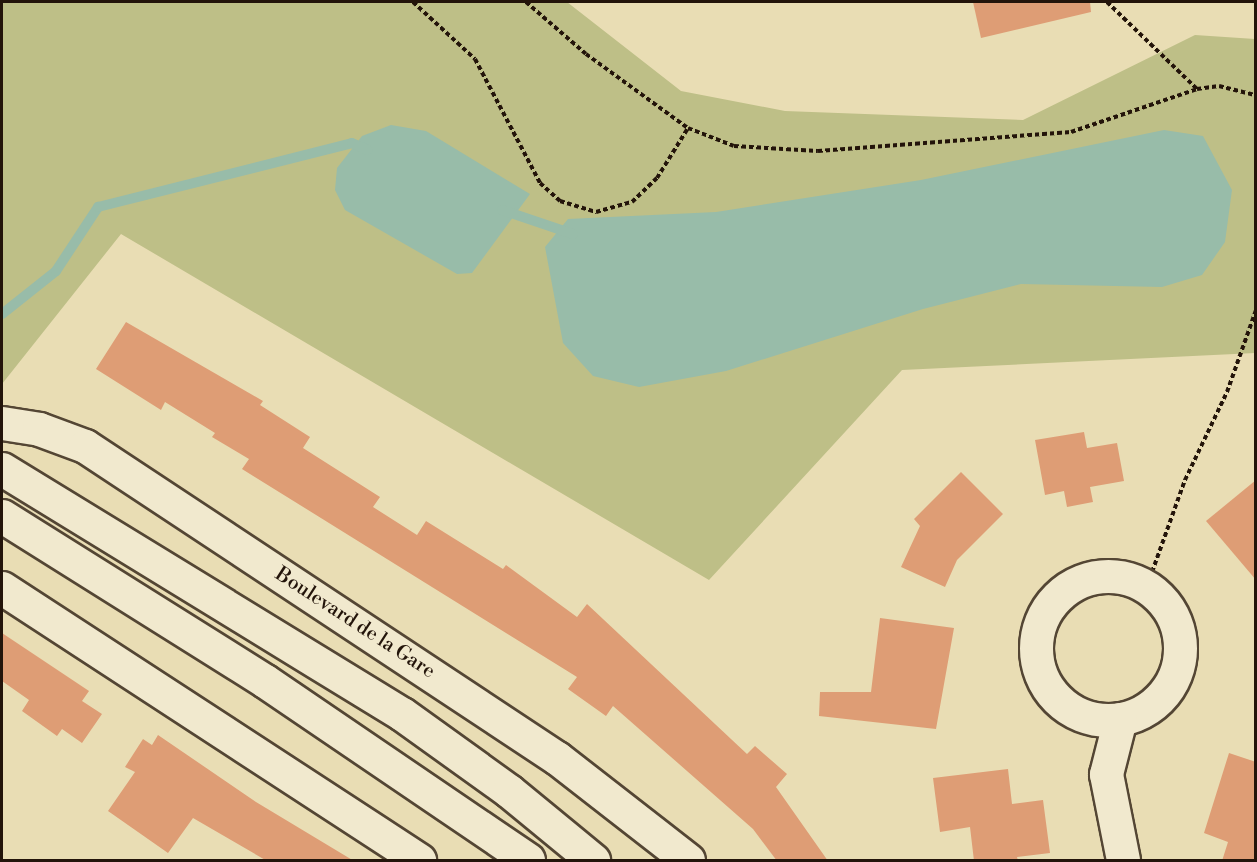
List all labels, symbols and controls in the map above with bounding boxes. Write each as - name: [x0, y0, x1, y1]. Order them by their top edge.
- street label: Boulevard de la Gare: [271, 562, 439, 684]

